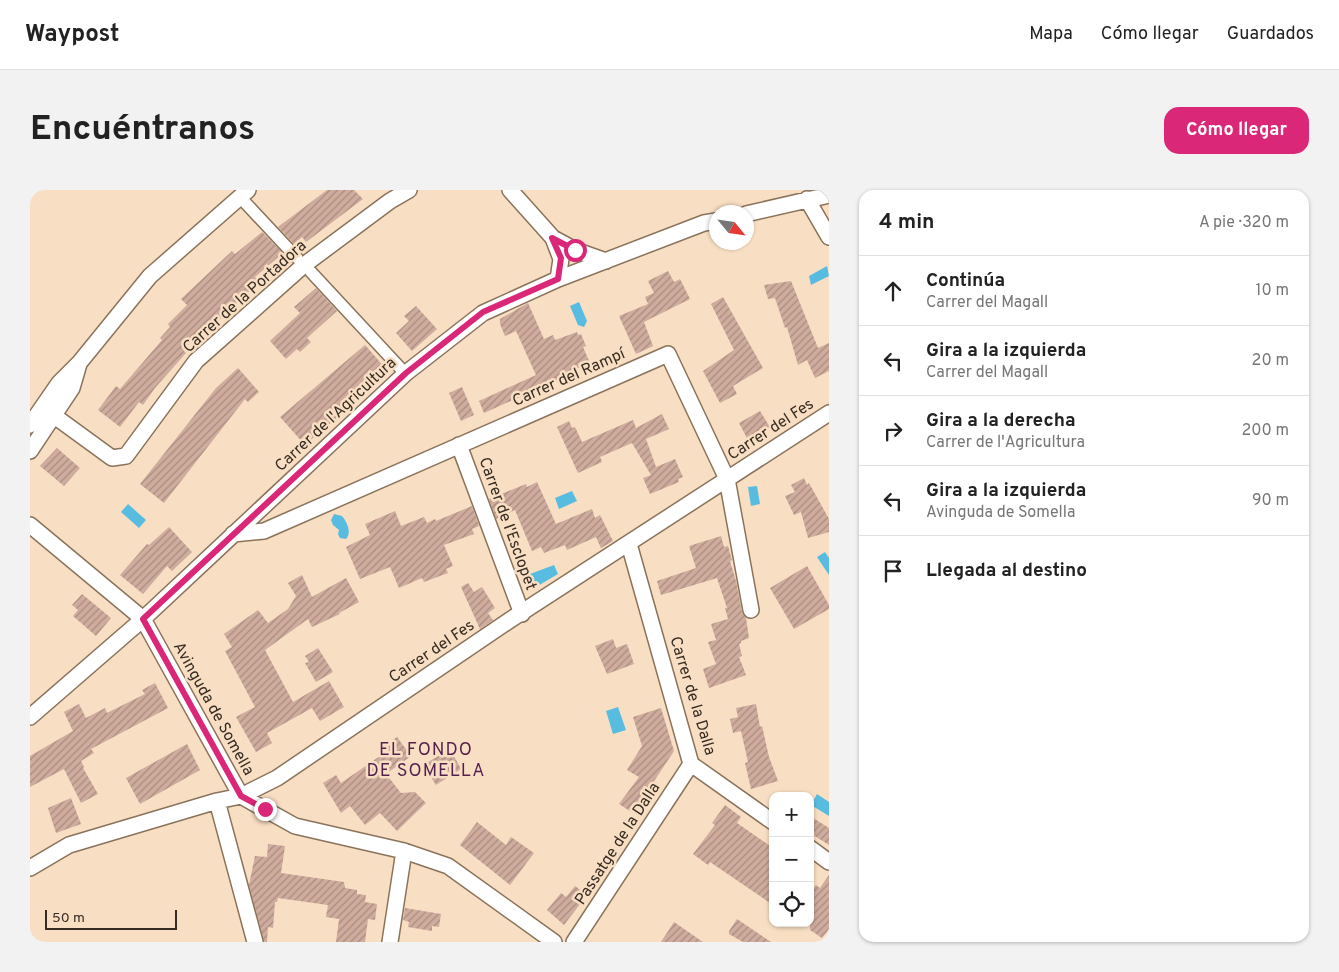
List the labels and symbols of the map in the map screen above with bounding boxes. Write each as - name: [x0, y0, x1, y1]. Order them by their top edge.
- north arrow: [709, 205, 754, 250]
- street label: Carrer de la Portadora: [179, 236, 311, 358]
- route start: [564, 239, 587, 262]
- street label: Carrer del Rampí: [510, 343, 630, 412]
- street label: Carrer de l'Agricultura: [271, 354, 401, 476]
- street label: Carrer del Fes: [724, 395, 818, 465]
- street label: Carrer de l'Esclopet: [474, 455, 540, 593]
- street label: Carrer del Fes: [385, 616, 479, 688]
- street label: Carrer de la Dalla: [664, 634, 720, 758]
- street label: Avinguda de Somella: [168, 639, 258, 779]
- district label: EL FONDO DE SOMELLA: [367, 739, 485, 783]
- street label: Passatge de la Dalla: [571, 779, 665, 909]
- route end: [254, 798, 277, 821]
- scale bar: [45, 907, 178, 930]

